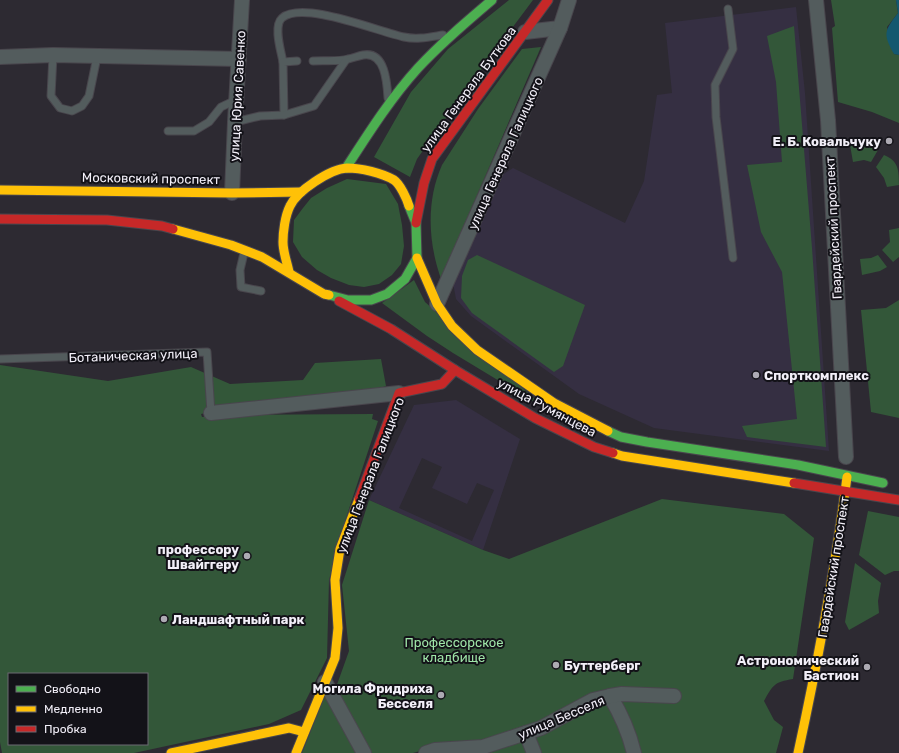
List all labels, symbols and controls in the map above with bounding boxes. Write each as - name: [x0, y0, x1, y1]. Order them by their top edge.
- street label: улица Генерала Буткова: [418, 24, 519, 155]
- street label: улица Юрия Савенко: [227, 30, 248, 162]
- street label: улица Генерала Галицкого: [465, 75, 546, 232]
- place label: Е. Б. Ковальчуку: [772, 134, 881, 149]
- marker: Е. Б. Ковальчуку: [884, 136, 894, 146]
- street label: Гвардейский проспект: [822, 156, 845, 300]
- street label: Московский проспект: [82, 170, 221, 187]
- street label: Ботаническая улица: [68, 346, 198, 365]
- place label: Спорткомплекс: [764, 368, 869, 383]
- marker: Спорткомплекс: [751, 370, 761, 380]
- street label: улица Румянцева: [495, 375, 599, 440]
- street label: улица Генерала Галицкого: [334, 395, 407, 555]
- street label: Гвардейский проспект: [815, 495, 852, 639]
- place label: профессору Швайггеру: [158, 542, 239, 572]
- marker: профессору Швайггеру: [242, 551, 252, 561]
- place label: Ландшафтный парк: [172, 612, 305, 627]
- marker: Ландшафтный парк: [159, 614, 169, 624]
- park label: Профессорское кладбище: [404, 635, 504, 665]
- place label: Астрономический Бастион: [737, 653, 859, 683]
- place label: Буттерберг: [564, 658, 640, 673]
- marker: Буттерберг: [551, 660, 561, 670]
- marker: Астрономический Бастион: [862, 662, 872, 672]
- legend: [8, 673, 148, 745]
- place label: Могила Фридриха Бесселя: [313, 681, 433, 711]
- text: Свободно: [44, 682, 101, 696]
- marker: Могила Фридриха Бесселя: [436, 690, 446, 700]
- street label: улица Бесселя: [516, 693, 607, 742]
- text: Медленно: [44, 702, 103, 716]
- text: Пробка: [44, 722, 87, 736]

